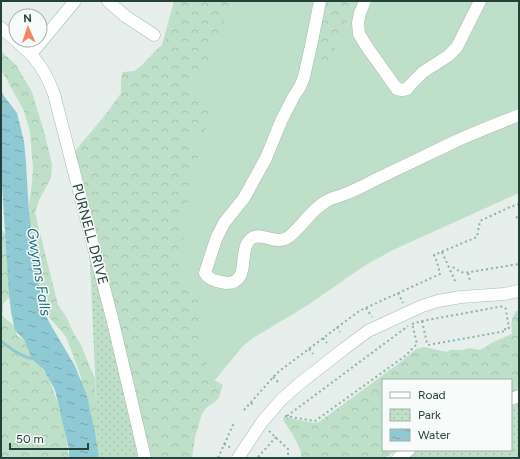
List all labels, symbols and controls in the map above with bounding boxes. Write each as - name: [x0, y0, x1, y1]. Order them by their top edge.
- north arrow: [8, 8, 48, 48]
- text: N: [23, 12, 32, 25]
- street label: PURNELL DRIVE: [68, 182, 112, 286]
- water label: Gwynns Falls: [23, 227, 55, 317]
- legend: [382, 379, 512, 451]
- text: Road: [418, 388, 446, 402]
- text: Park: [418, 408, 441, 422]
- scale bar: [10, 425, 88, 451]
- text: Water: [418, 428, 450, 442]
- text: 50 m: [16, 432, 44, 446]

